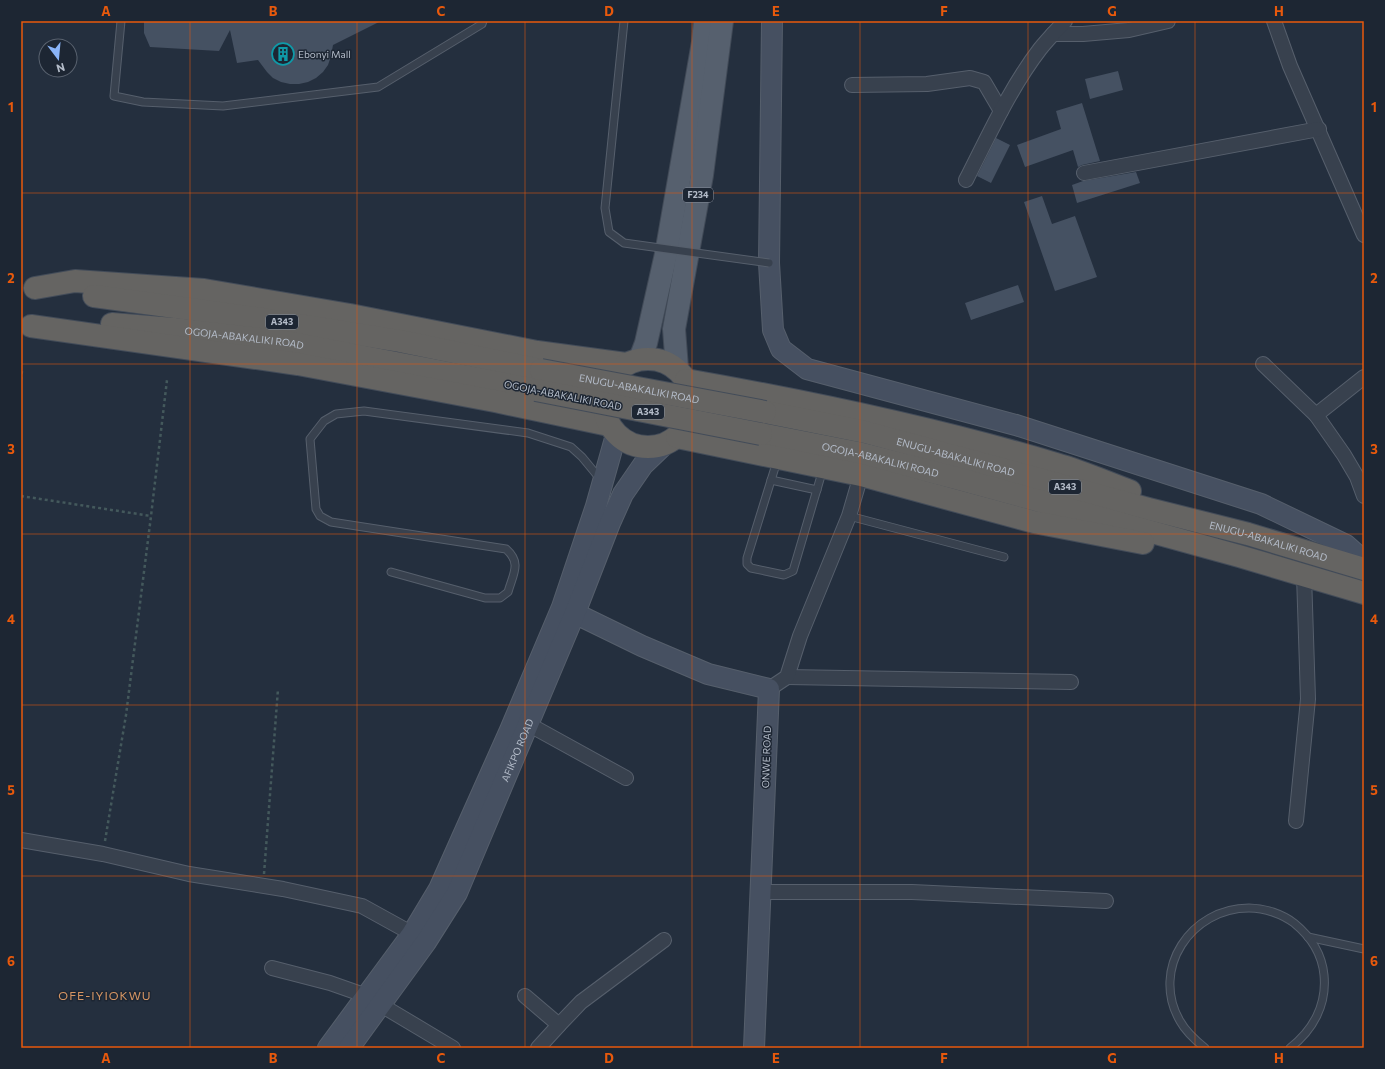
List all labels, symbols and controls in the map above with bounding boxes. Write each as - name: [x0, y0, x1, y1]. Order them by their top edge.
- text: A: [101, 3, 111, 19]
- text: B: [269, 3, 278, 19]
- text: C: [437, 3, 446, 19]
- text: D: [604, 3, 614, 19]
- text: E: [772, 3, 780, 19]
- text: F: [940, 3, 948, 19]
- text: G: [1107, 3, 1117, 19]
- text: H: [1274, 3, 1284, 19]
- north arrow: [38, 38, 78, 78]
- building icon: Ebonyi Mall: [270, 41, 296, 67]
- place label: Ebonyi Mall: [298, 48, 351, 60]
- text: N: [55, 61, 67, 75]
- text: 1: [8, 99, 14, 115]
- text: 1: [1371, 99, 1377, 115]
- road number: F234: [683, 188, 713, 202]
- text: 2: [7, 270, 15, 286]
- text: 2: [1370, 270, 1378, 286]
- road number: A343: [266, 315, 298, 329]
- street label: OGOJA-ABAKALIKI ROAD: [184, 324, 305, 351]
- street label: ENUGU-ABAKALIKI ROAD: [578, 371, 700, 406]
- street label: OGOJA-ABAKALIKI ROAD: [503, 378, 623, 412]
- road number: A343: [632, 405, 664, 419]
- street label: ENUGU-ABAKALIKI ROAD: [895, 435, 1016, 478]
- street label: OGOJA-ABAKALIKI ROAD: [821, 440, 940, 479]
- text: 3: [7, 441, 15, 457]
- text: 3: [1370, 441, 1378, 457]
- road number: A343: [1049, 480, 1081, 494]
- street label: ENUGU-ABAKALIKI ROAD: [1208, 519, 1329, 564]
- text: 4: [7, 611, 15, 627]
- text: 4: [1370, 611, 1378, 627]
- street label: AFIKPO ROAD: [499, 717, 536, 783]
- street label: ONWE ROAD: [759, 726, 773, 788]
- text: 5: [7, 782, 15, 798]
- text: 5: [1370, 782, 1378, 798]
- text: 6: [7, 953, 15, 969]
- text: 6: [1370, 953, 1378, 969]
- district label: OFE-IYIOKWU: [58, 988, 152, 1002]
- text: A: [101, 1050, 111, 1066]
- text: B: [269, 1050, 278, 1066]
- text: C: [437, 1050, 446, 1066]
- text: D: [604, 1050, 614, 1066]
- text: E: [772, 1050, 780, 1066]
- text: F: [940, 1050, 948, 1066]
- text: G: [1107, 1050, 1117, 1066]
- text: H: [1274, 1050, 1284, 1066]

